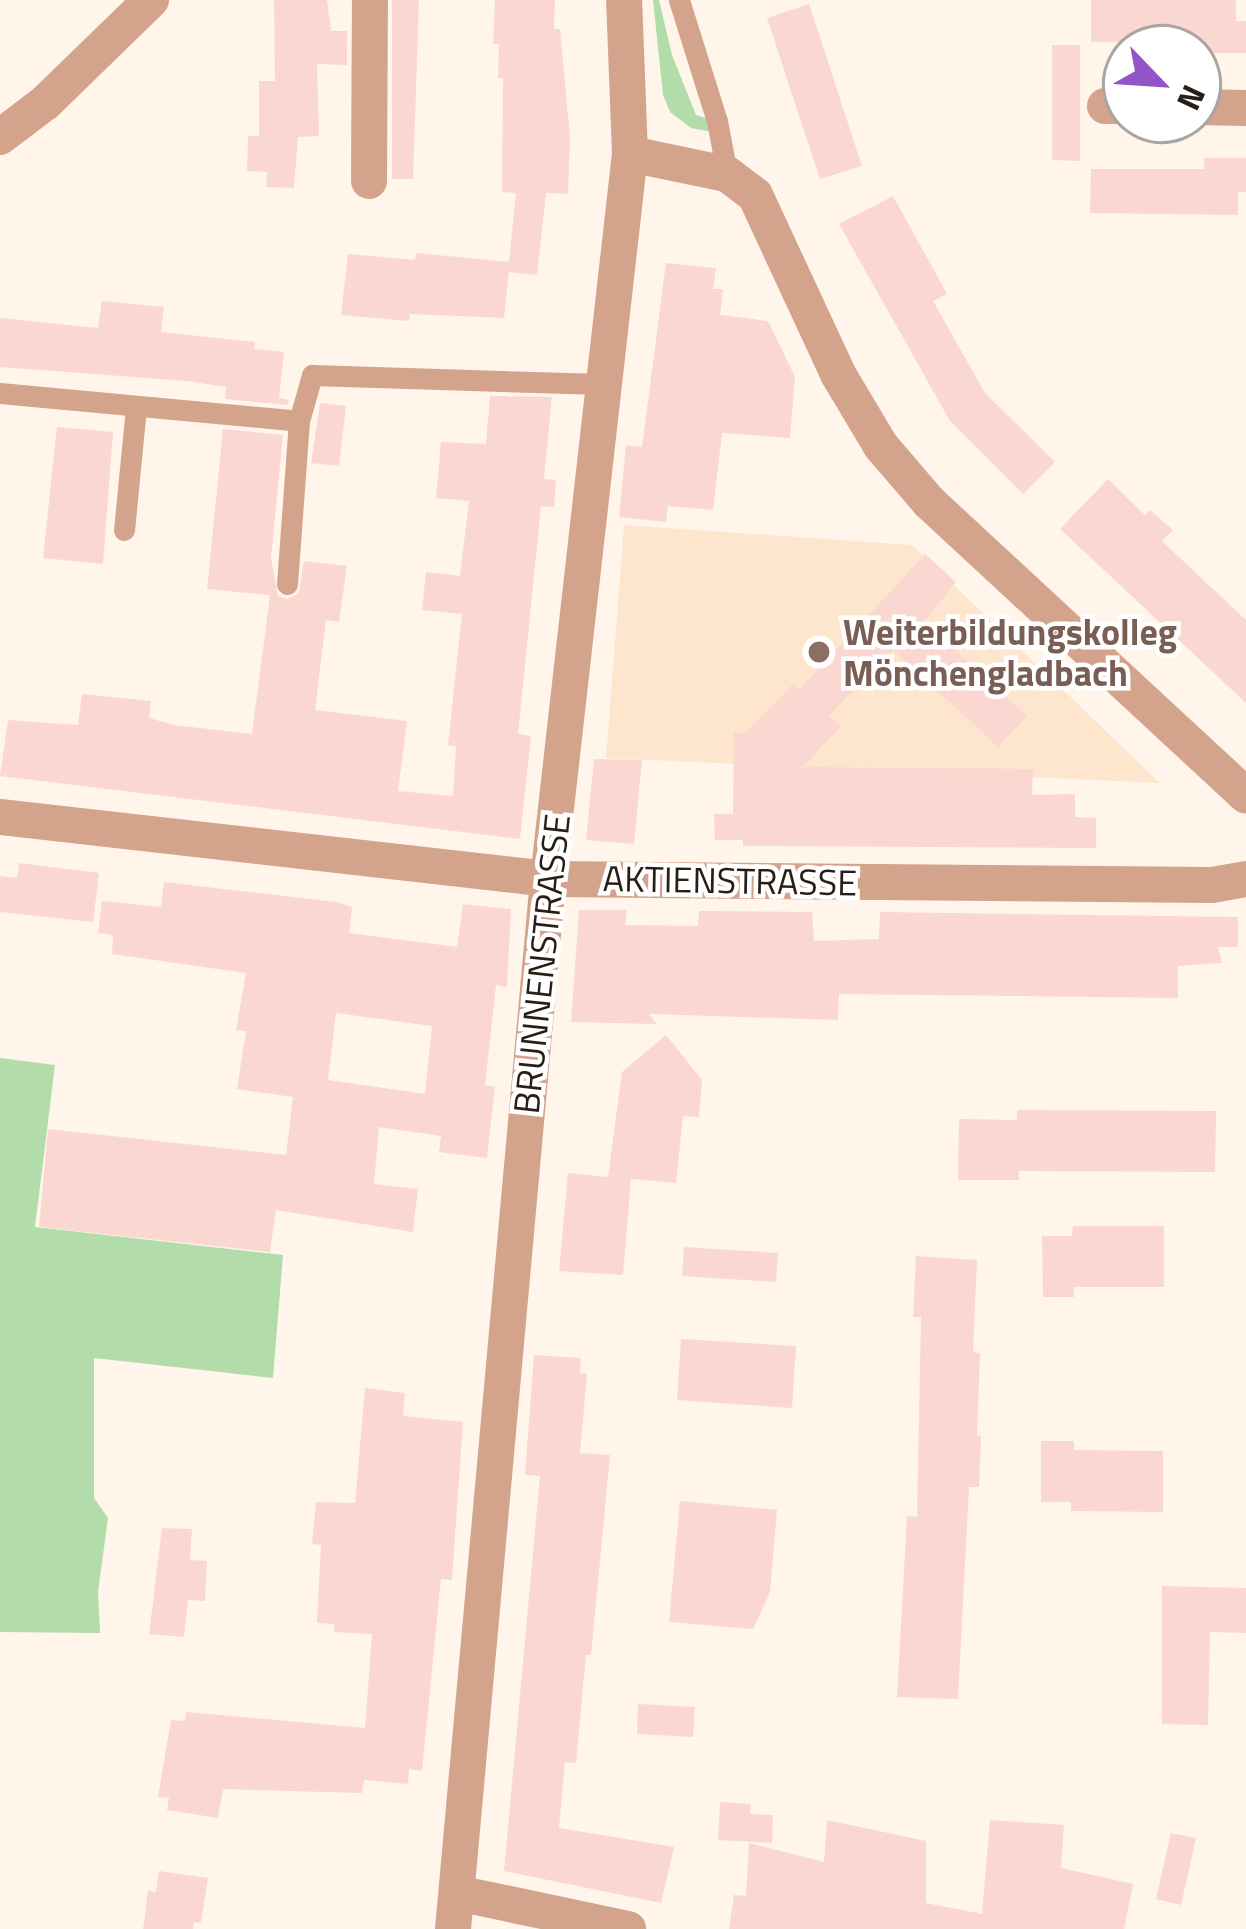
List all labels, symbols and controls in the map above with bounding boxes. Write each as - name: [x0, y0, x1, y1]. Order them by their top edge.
- north arrow: [1102, 24, 1222, 144]
- text: N: [1164, 77, 1219, 119]
- place label: Weiterbildungskolleg Mönchengladbach: [843, 609, 1177, 694]
- marker: Weiterbildungskolleg Mönchengladbach: [806, 639, 832, 665]
- street label: BRUNNENSTRASSE: [504, 812, 578, 1116]
- street label: AKTIENSTRASSE: [602, 856, 858, 904]

